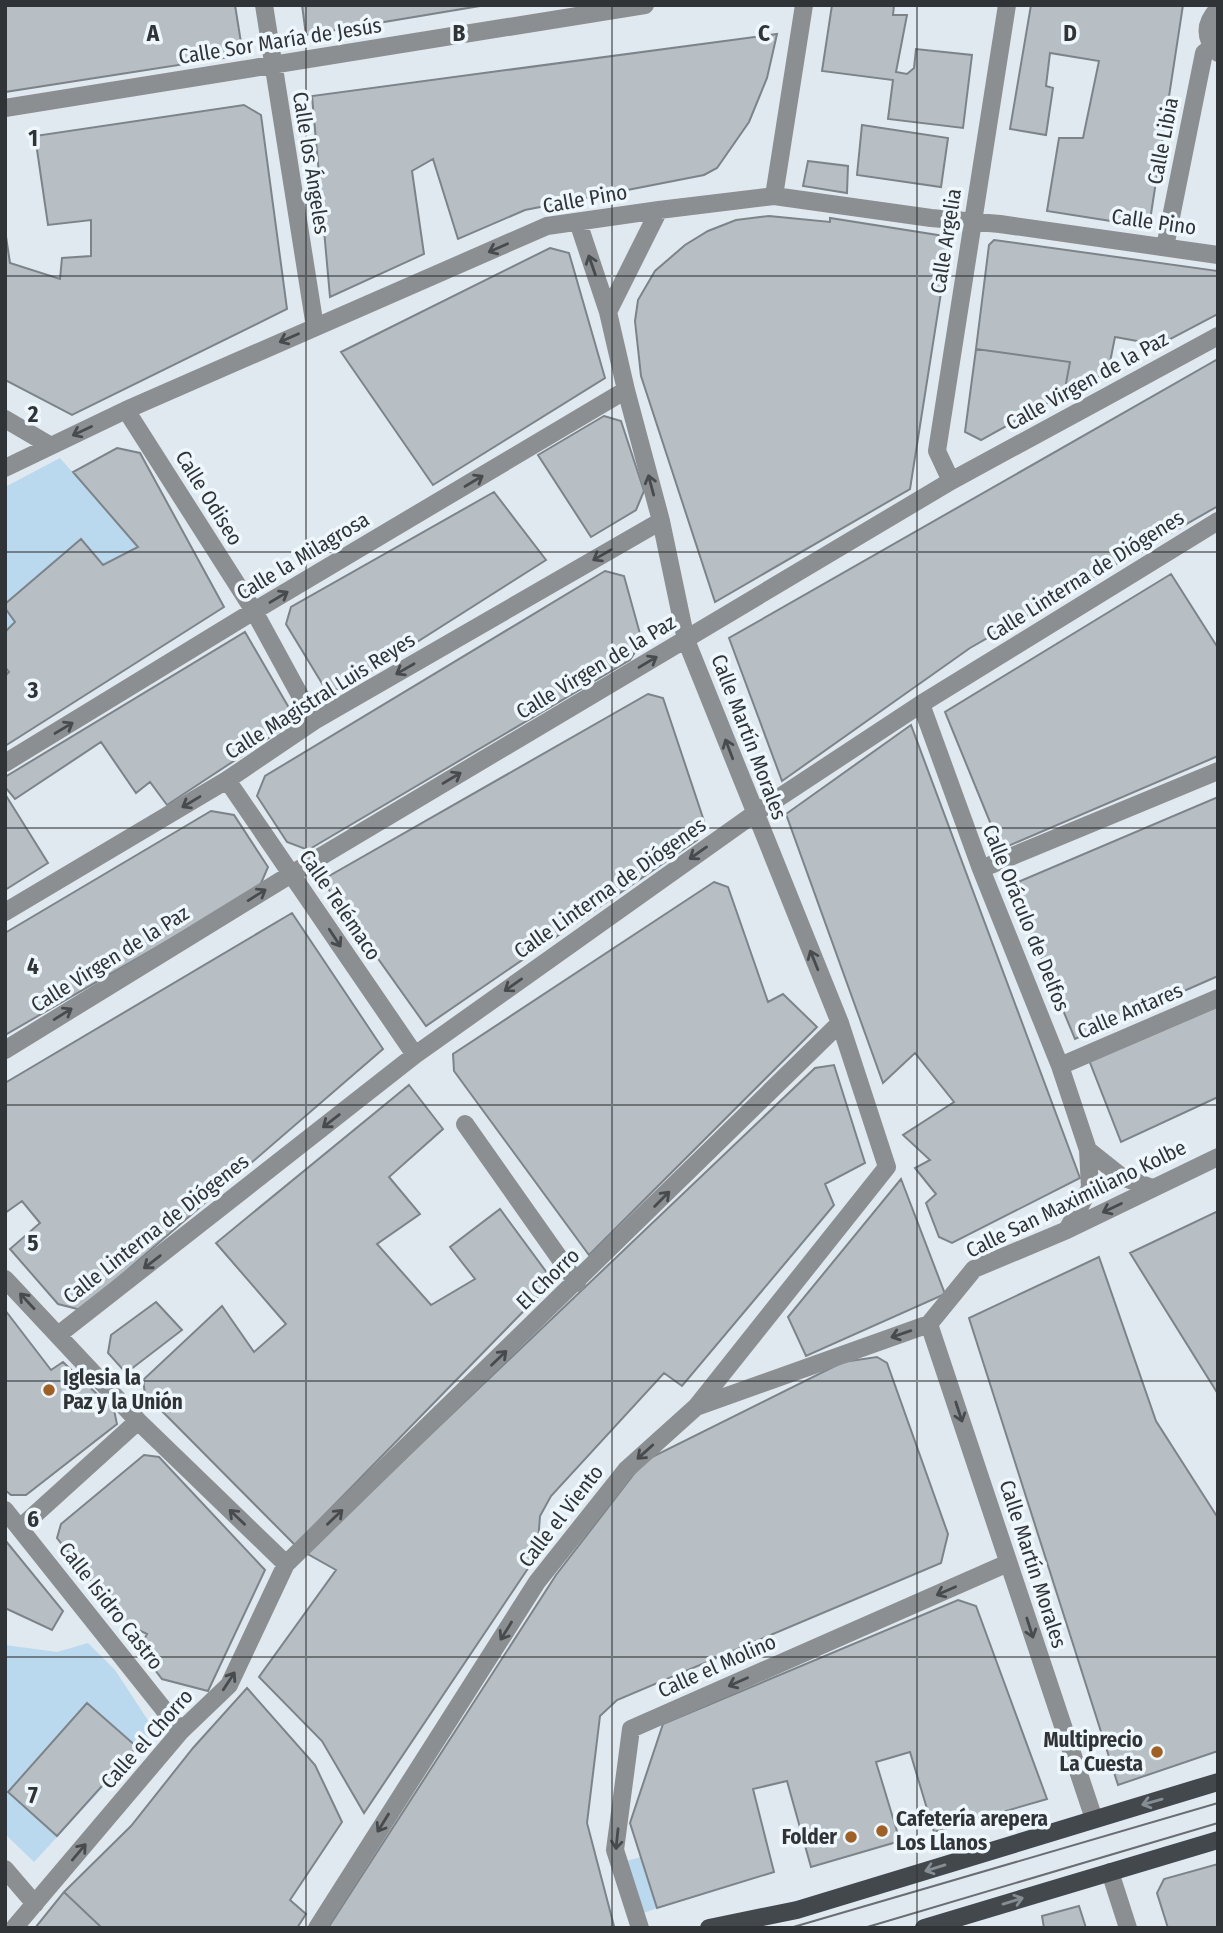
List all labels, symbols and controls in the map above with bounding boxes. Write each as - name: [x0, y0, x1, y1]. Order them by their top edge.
- street label: Calle Sor María de Jesús: [177, 12, 383, 70]
- text: A: [146, 19, 160, 47]
- text: B: [453, 19, 466, 47]
- text: C: [758, 19, 770, 47]
- text: D: [1063, 19, 1077, 47]
- street label: Calle los Ángeles: [287, 90, 335, 236]
- street label: Calle Libia: [1142, 95, 1184, 187]
- text: 1: [28, 124, 38, 152]
- street label: Calle Pino: [541, 179, 629, 219]
- street label: Calle Argelia: [925, 187, 967, 295]
- street label: Calle Pino: [1110, 203, 1198, 241]
- one-way arrow: [488, 242, 509, 255]
- one-way arrow: [585, 255, 597, 277]
- street label: Calle Virgen de la Paz: [1001, 326, 1173, 436]
- one-way arrow: [279, 333, 301, 346]
- text: 2: [27, 400, 39, 428]
- one-way arrow: [72, 425, 93, 439]
- street label: Calle Odiseo: [170, 446, 248, 550]
- one-way arrow: [464, 473, 484, 487]
- one-way arrow: [644, 474, 657, 497]
- street label: Calle Linterna de Diógenes: [981, 504, 1189, 648]
- street label: Calle la Milagrosa: [232, 506, 374, 606]
- one-way arrow: [592, 549, 612, 563]
- one-way arrow: [268, 590, 288, 604]
- street label: Calle Virgen de la Paz: [512, 609, 680, 725]
- street label: Calle Magistral Luis Reyes: [220, 627, 420, 765]
- street label: Calle Martín Morales: [705, 651, 793, 823]
- one-way arrow: [637, 655, 657, 669]
- one-way arrow: [395, 662, 415, 676]
- text: 3: [27, 676, 39, 704]
- one-way arrow: [53, 720, 73, 734]
- one-way arrow: [721, 739, 734, 761]
- one-way arrow: [442, 771, 462, 785]
- one-way arrow: [181, 795, 201, 809]
- street label: Calle Linterna de Diógenes: [509, 812, 711, 964]
- street label: Calle Oráculo de Delfos: [977, 821, 1075, 1015]
- street label: Calle Telémaco: [294, 845, 386, 965]
- one-way arrow: [689, 846, 708, 860]
- one-way arrow: [247, 887, 266, 902]
- street label: Calle Virgen de la Paz: [26, 900, 194, 1018]
- one-way arrow: [328, 927, 342, 947]
- one-way arrow: [807, 950, 820, 972]
- text: 4: [27, 952, 39, 980]
- street label: Calle Antares: [1073, 977, 1187, 1045]
- one-way arrow: [504, 978, 523, 992]
- one-way arrow: [53, 1007, 73, 1021]
- one-way arrow: [322, 1114, 340, 1129]
- street label: Calle San Maximiliano Kolbe: [962, 1134, 1190, 1264]
- street label: Calle Linterna de Diógenes: [58, 1148, 254, 1310]
- one-way arrow: [653, 1191, 670, 1208]
- one-way arrow: [1102, 1201, 1123, 1215]
- text: 5: [27, 1229, 39, 1257]
- street label: El Chorro: [511, 1243, 585, 1315]
- one-way arrow: [143, 1254, 161, 1269]
- one-way arrow: [18, 1293, 35, 1310]
- one-way arrow: [890, 1328, 912, 1341]
- one-way arrow: [490, 1350, 507, 1367]
- place label: Iglesia la Paz y la Unión: [63, 1365, 183, 1415]
- marker: Iglesia la Paz y la Unión: [41, 1382, 57, 1398]
- one-way arrow: [953, 1401, 966, 1423]
- one-way arrow: [636, 1444, 654, 1460]
- street label: Calle el Viento: [513, 1460, 609, 1572]
- street label: Calle Martín Morales: [994, 1477, 1072, 1651]
- text: 6: [27, 1505, 39, 1533]
- one-way arrow: [229, 1508, 246, 1525]
- one-way arrow: [327, 1508, 344, 1525]
- street label: Calle Isidro Castro: [53, 1537, 169, 1675]
- one-way arrow: [936, 1585, 957, 1598]
- one-way arrow: [1024, 1617, 1037, 1639]
- one-way arrow: [498, 1621, 513, 1640]
- street label: Calle el Molino: [654, 1628, 780, 1704]
- one-way arrow: [221, 1672, 236, 1691]
- one-way arrow: [727, 1676, 749, 1689]
- street label: Calle el Chorro: [95, 1684, 199, 1794]
- place label: Multiprecio La Cuesta: [1043, 1727, 1143, 1777]
- marker: Multiprecio La Cuesta: [1149, 1744, 1165, 1760]
- text: 7: [28, 1781, 38, 1809]
- one-way arrow: [1142, 1796, 1164, 1809]
- place label: Cafetería arepera Los Llanos: [896, 1806, 1048, 1856]
- one-way arrow: [376, 1813, 391, 1832]
- marker: Cafetería arepera Los Llanos: [874, 1823, 890, 1839]
- place label: Folder: [782, 1824, 837, 1850]
- one-way arrow: [610, 1827, 623, 1850]
- marker: Folder: [843, 1829, 859, 1845]
- one-way arrow: [71, 1843, 87, 1861]
- one-way arrow: [924, 1862, 946, 1875]
- one-way arrow: [1002, 1894, 1024, 1907]

